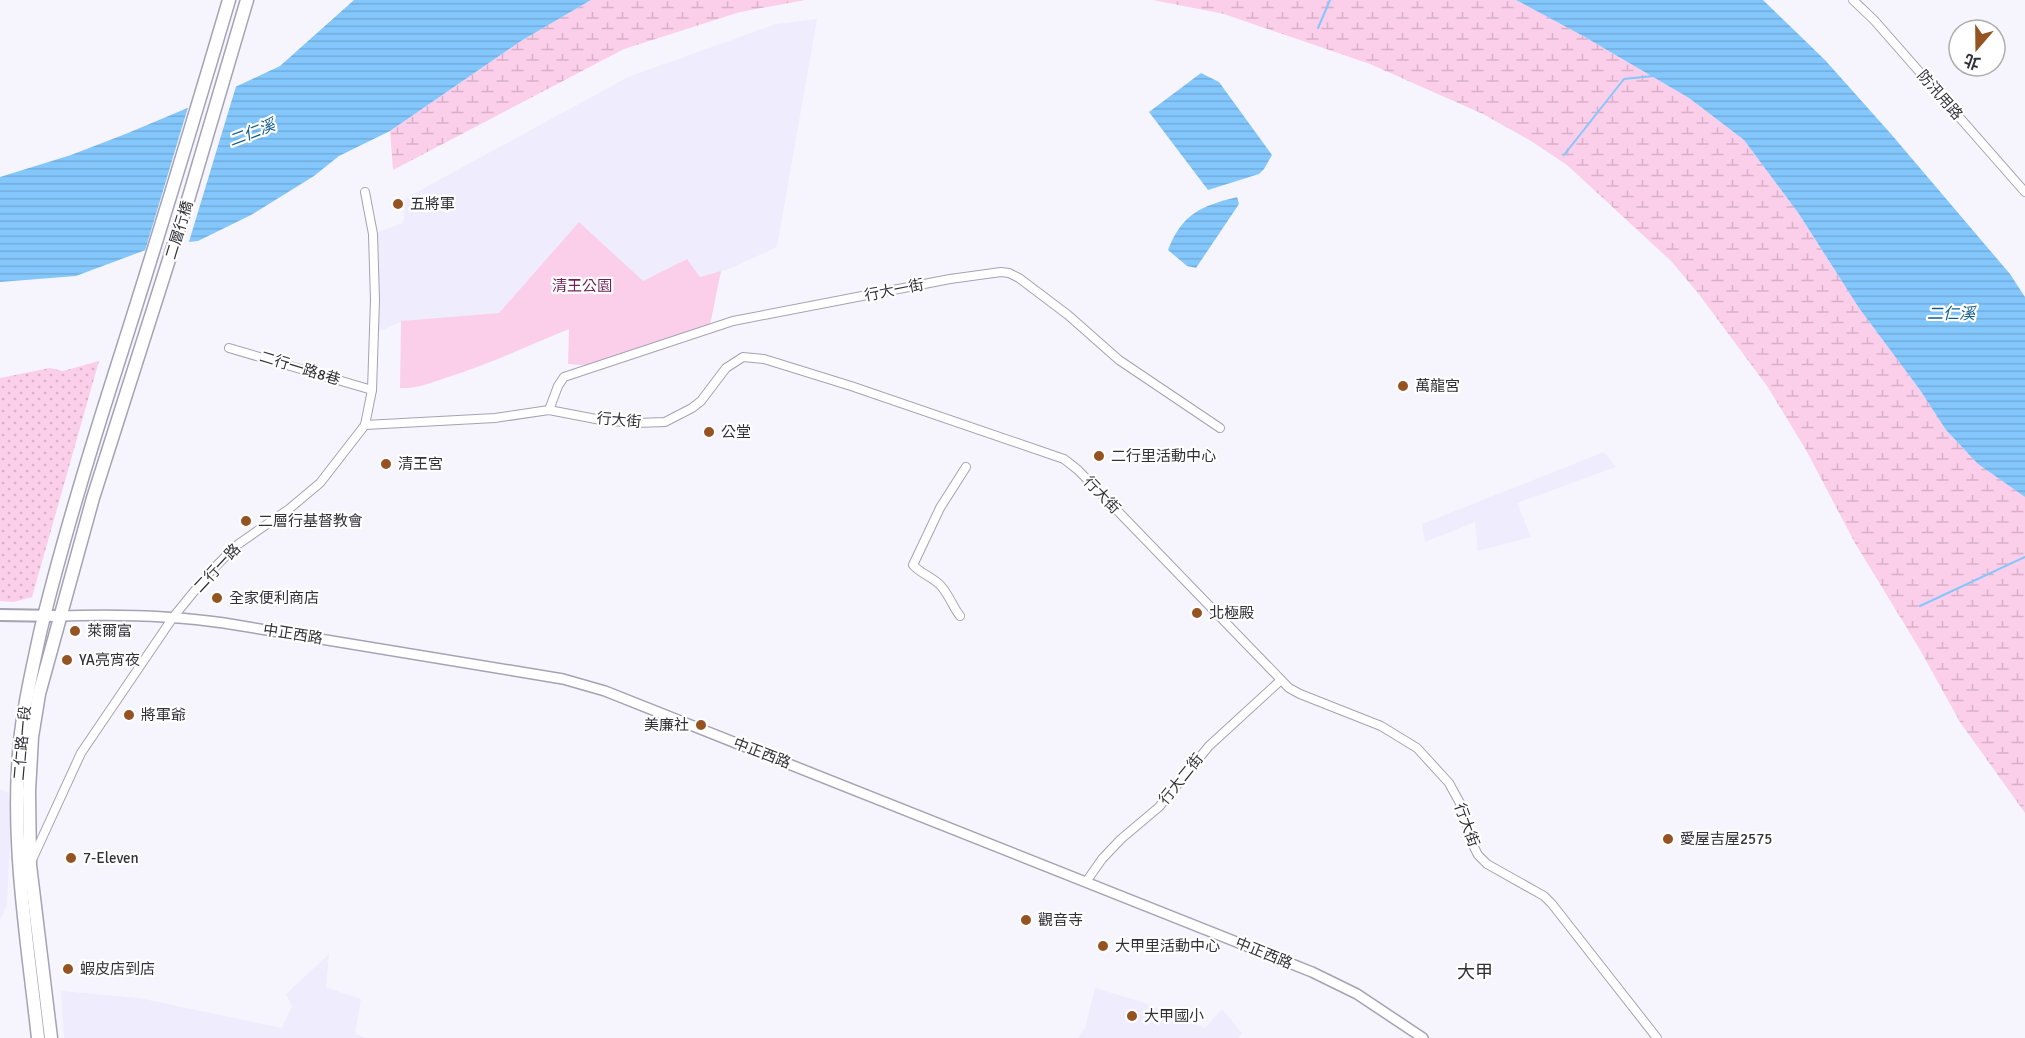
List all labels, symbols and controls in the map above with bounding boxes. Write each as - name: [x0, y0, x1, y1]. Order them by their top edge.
- north arrow: [1947, 18, 2007, 78]
- text: 北: [1961, 49, 1983, 73]
- street label: 防汛用路: [1914, 66, 1966, 124]
- water label: 二仁溪: [226, 114, 280, 151]
- place label: 五將軍: [410, 195, 455, 213]
- marker: 五將軍: [391, 197, 405, 211]
- street label: 二層行橋: [162, 199, 196, 261]
- street label: 行大一街: [863, 275, 925, 305]
- park label: 清王公園: [552, 277, 612, 295]
- water label: 二仁溪: [1927, 304, 1977, 324]
- street label: 二行一路8巷: [258, 347, 342, 389]
- place label: 萬龍宮: [1415, 377, 1460, 395]
- marker: 萬龍宮: [1396, 379, 1410, 393]
- street label: 行大街: [596, 409, 642, 431]
- place label: 公堂: [721, 423, 751, 441]
- marker: 公堂: [702, 425, 716, 439]
- place label: 二行里活動中心: [1111, 447, 1216, 465]
- marker: 二行里活動中心: [1092, 449, 1106, 463]
- place label: 清王宮: [398, 455, 443, 473]
- marker: 清王宮: [379, 457, 393, 471]
- street label: 行大街: [1080, 473, 1124, 517]
- place label: 二層行基督教會: [258, 512, 363, 530]
- marker: 二層行基督教會: [239, 514, 253, 528]
- street label: 二行一路: [190, 540, 244, 596]
- place label: 全家便利商店: [229, 589, 319, 607]
- marker: 全家便利商店: [210, 591, 224, 605]
- place label: 北極殿: [1209, 604, 1254, 622]
- marker: 北極殿: [1190, 606, 1204, 620]
- street label: 中正西路: [262, 620, 324, 648]
- place label: 萊爾富: [87, 622, 132, 640]
- marker: 萊爾富: [68, 624, 82, 638]
- place label: YA亮宵夜: [79, 651, 140, 669]
- marker: YA亮宵夜: [60, 653, 74, 667]
- street label: 二仁路一段: [10, 705, 34, 781]
- place label: 將軍爺: [141, 706, 186, 724]
- marker: 將軍爺: [122, 708, 136, 722]
- place label: 美廉社: [644, 716, 689, 734]
- marker: 美廉社: [694, 718, 708, 732]
- street label: 中正西路: [731, 734, 793, 772]
- street label: 行大二街: [1155, 750, 1207, 808]
- street label: 行大街: [1451, 801, 1483, 849]
- place label: 愛屋吉屋2575: [1680, 830, 1772, 848]
- marker: 愛屋吉屋2575: [1661, 832, 1675, 846]
- place label: 7-Eleven: [83, 849, 139, 867]
- marker: 7-Eleven: [64, 851, 78, 865]
- place label: 觀音寺: [1038, 911, 1083, 929]
- marker: 觀音寺: [1019, 913, 1033, 927]
- street label: 中正西路: [1233, 933, 1295, 973]
- place label: 大甲里活動中心: [1115, 937, 1220, 955]
- marker: 大甲里活動中心: [1096, 939, 1110, 953]
- place label: 蝦皮店到店: [80, 960, 155, 978]
- district label: 大甲: [1457, 961, 1493, 983]
- marker: 蝦皮店到店: [61, 962, 75, 976]
- place label: 大甲國小: [1144, 1007, 1204, 1025]
- marker: 大甲國小: [1125, 1009, 1139, 1023]

